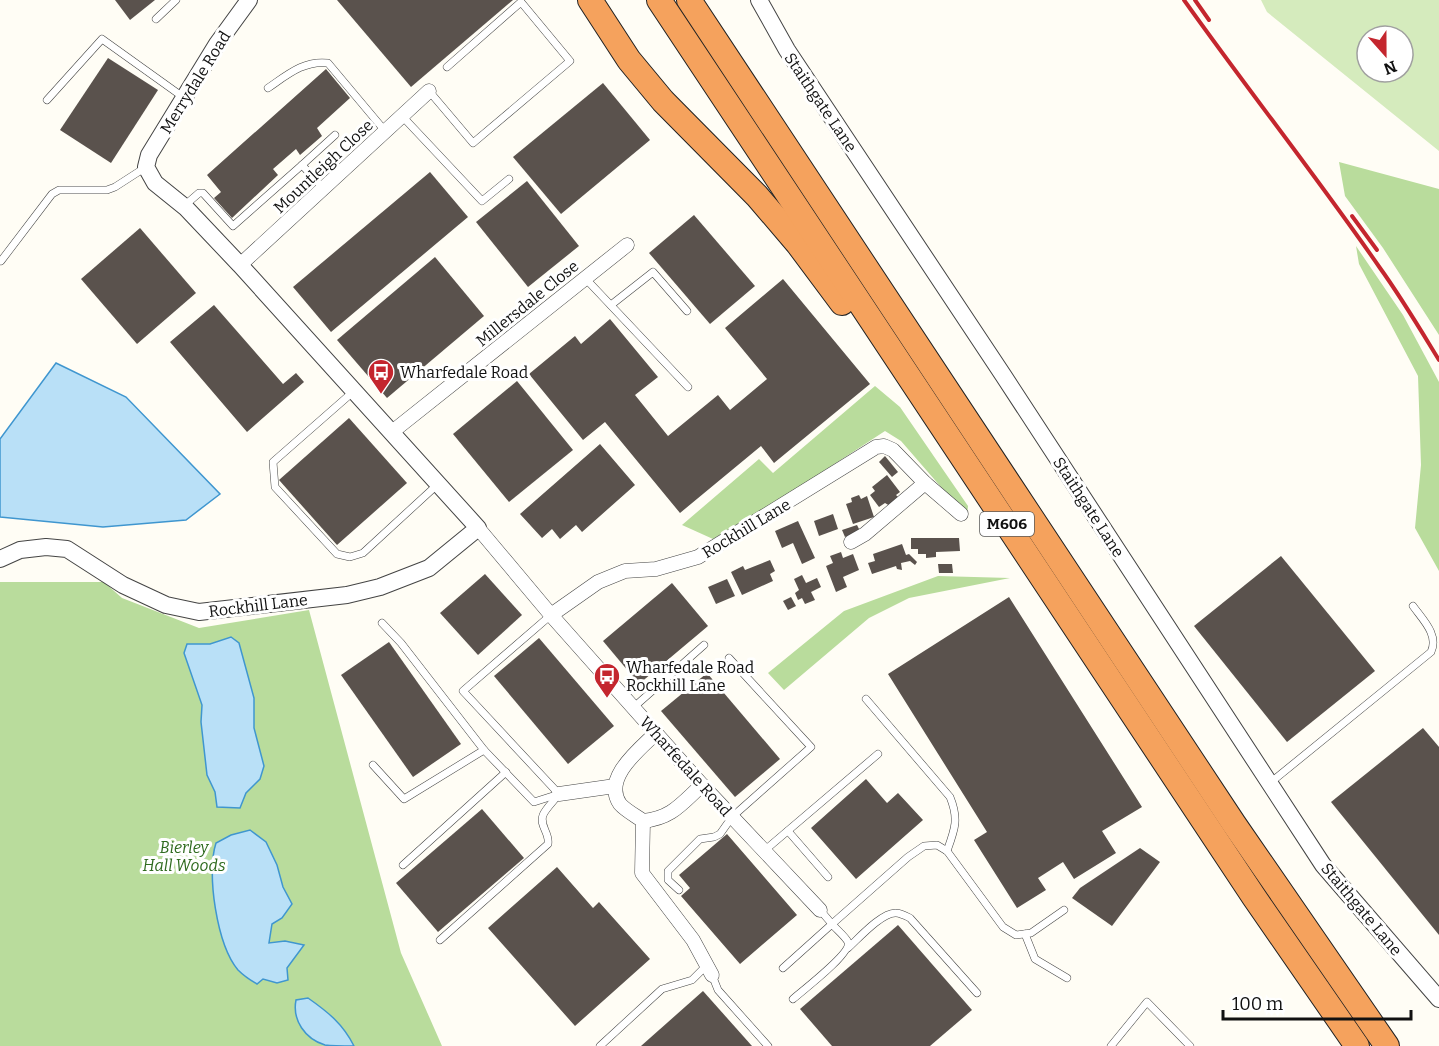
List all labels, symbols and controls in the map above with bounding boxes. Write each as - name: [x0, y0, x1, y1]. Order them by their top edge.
- north arrow: [1355, 24, 1415, 84]
- street label: Merrydale Road: [156, 27, 235, 137]
- street label: Staithgate Lane: [780, 49, 861, 155]
- text: N: [1381, 56, 1399, 79]
- street label: Mountleigh Close: [270, 115, 377, 217]
- street label: Millersdale Close: [472, 256, 582, 350]
- bus stop icon: Wharfedale Road: [366, 357, 396, 395]
- place label: Wharfedale Road: [400, 363, 529, 382]
- street label: Staithgate Lane: [1049, 454, 1128, 561]
- street label: Rockhill Lane: [699, 495, 794, 562]
- road number: M606: [980, 512, 1034, 536]
- street label: Rockhill Lane: [208, 590, 309, 621]
- place label: Wharfedale Road Rockhill Lane: [626, 658, 755, 695]
- bus stop icon: Wharfedale Road Rockhill Lane: [592, 661, 622, 699]
- street label: Wharfedale Road: [636, 712, 736, 821]
- park label: Bierley Hall Woods: [142, 838, 226, 875]
- street label: Staithgate Lane: [1317, 859, 1406, 960]
- scale bar: [1223, 983, 1410, 1021]
- text: 100 m: [1232, 993, 1283, 1015]

